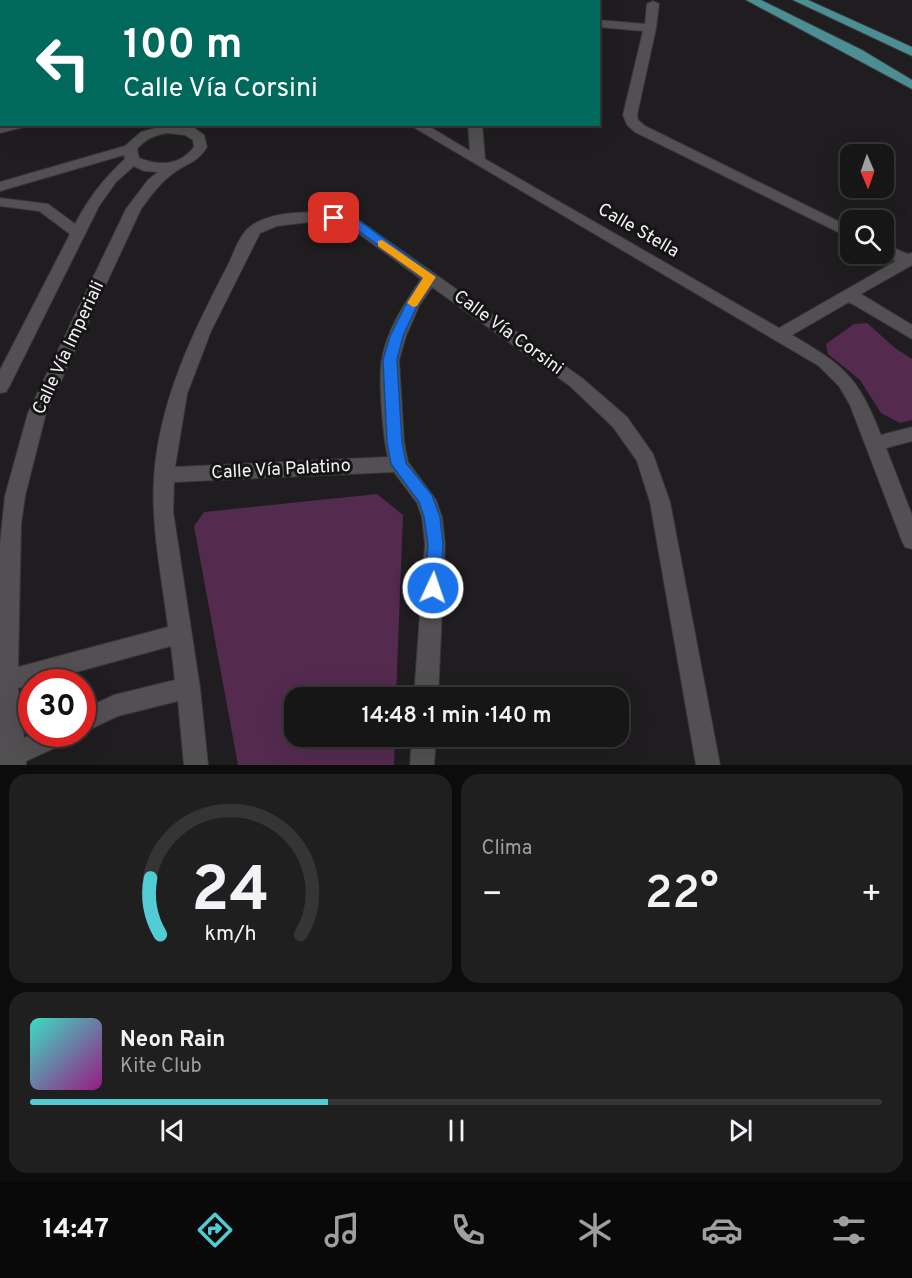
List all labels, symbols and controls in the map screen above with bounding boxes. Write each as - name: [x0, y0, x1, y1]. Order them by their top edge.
- text: 100 m: [123, 20, 242, 73]
- icon: left: [24, 24, 102, 102]
- text: Calle Vía Corsini: [123, 72, 318, 106]
- north arrow: [840, 144, 894, 198]
- map controls: [840, 144, 894, 264]
- pin: [308, 192, 359, 243]
- street label: Calle Stella: [593, 198, 683, 264]
- icon: arrive: [317, 201, 350, 234]
- button: search: [840, 210, 894, 264]
- street label: Calle Vía Imperiali: [28, 277, 110, 419]
- street label: Calle Vía Corsini: [449, 285, 567, 381]
- street label: Calle Vía Palatino: [211, 455, 351, 485]
- position arrow: [401, 556, 465, 620]
- speed limit sign: 30: [18, 669, 96, 747]
- text: 14:48 · 1 min · 140 m: [361, 703, 552, 730]
- text: Clima: [482, 836, 532, 862]
- text: 24: [191, 854, 269, 933]
- text: 22°: [645, 867, 719, 924]
- text: −: [482, 875, 503, 917]
- text: +: [861, 875, 882, 917]
- text: km/h: [204, 922, 256, 949]
- text: Neon Rain: [120, 1027, 225, 1054]
- text: Kite Club: [120, 1054, 202, 1080]
- icon: previous: [156, 1114, 189, 1147]
- icon: pause: [440, 1114, 473, 1147]
- icon: next: [724, 1114, 757, 1147]
- icon: directions: [194, 1209, 236, 1251]
- icon: music: [321, 1209, 363, 1251]
- icon: phone: [447, 1209, 489, 1251]
- icon: climate: [574, 1209, 616, 1251]
- icon: car: [701, 1209, 743, 1251]
- icon: filters: [828, 1209, 870, 1251]
- text: 14:47: [42, 1213, 109, 1247]

